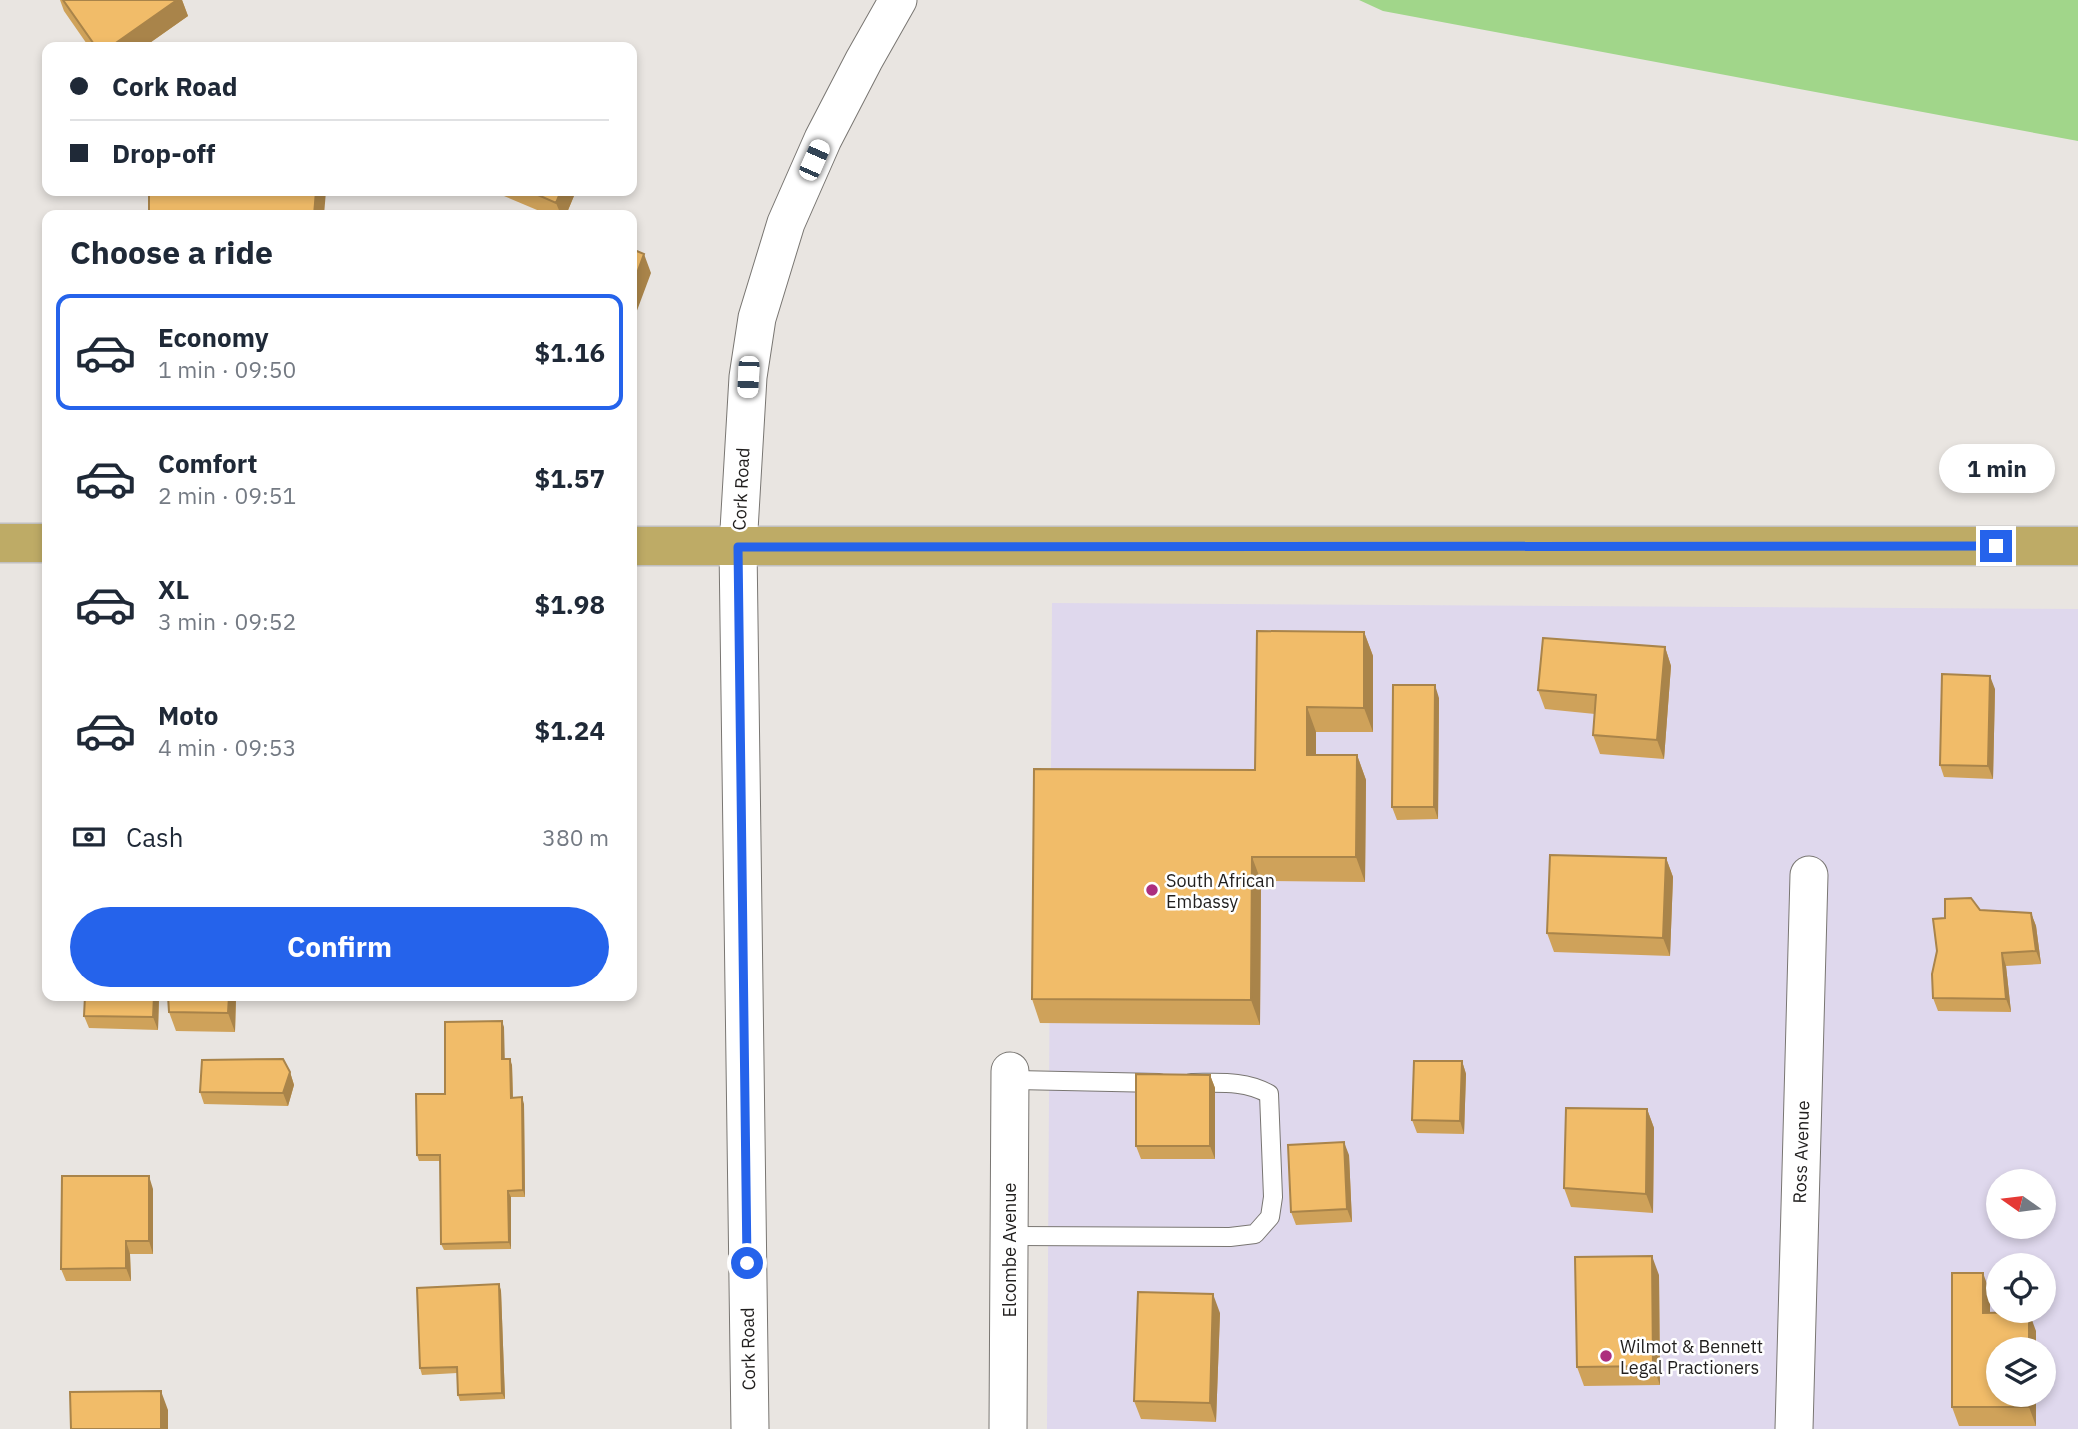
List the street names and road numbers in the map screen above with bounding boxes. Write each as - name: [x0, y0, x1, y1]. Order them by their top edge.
- street label: Cork Road: [727, 447, 755, 531]
- street label: Ross Avenue: [1788, 1100, 1814, 1204]
- street label: Elcombe Avenue: [998, 1182, 1021, 1317]
- street label: Cork Road: [736, 1307, 760, 1391]

